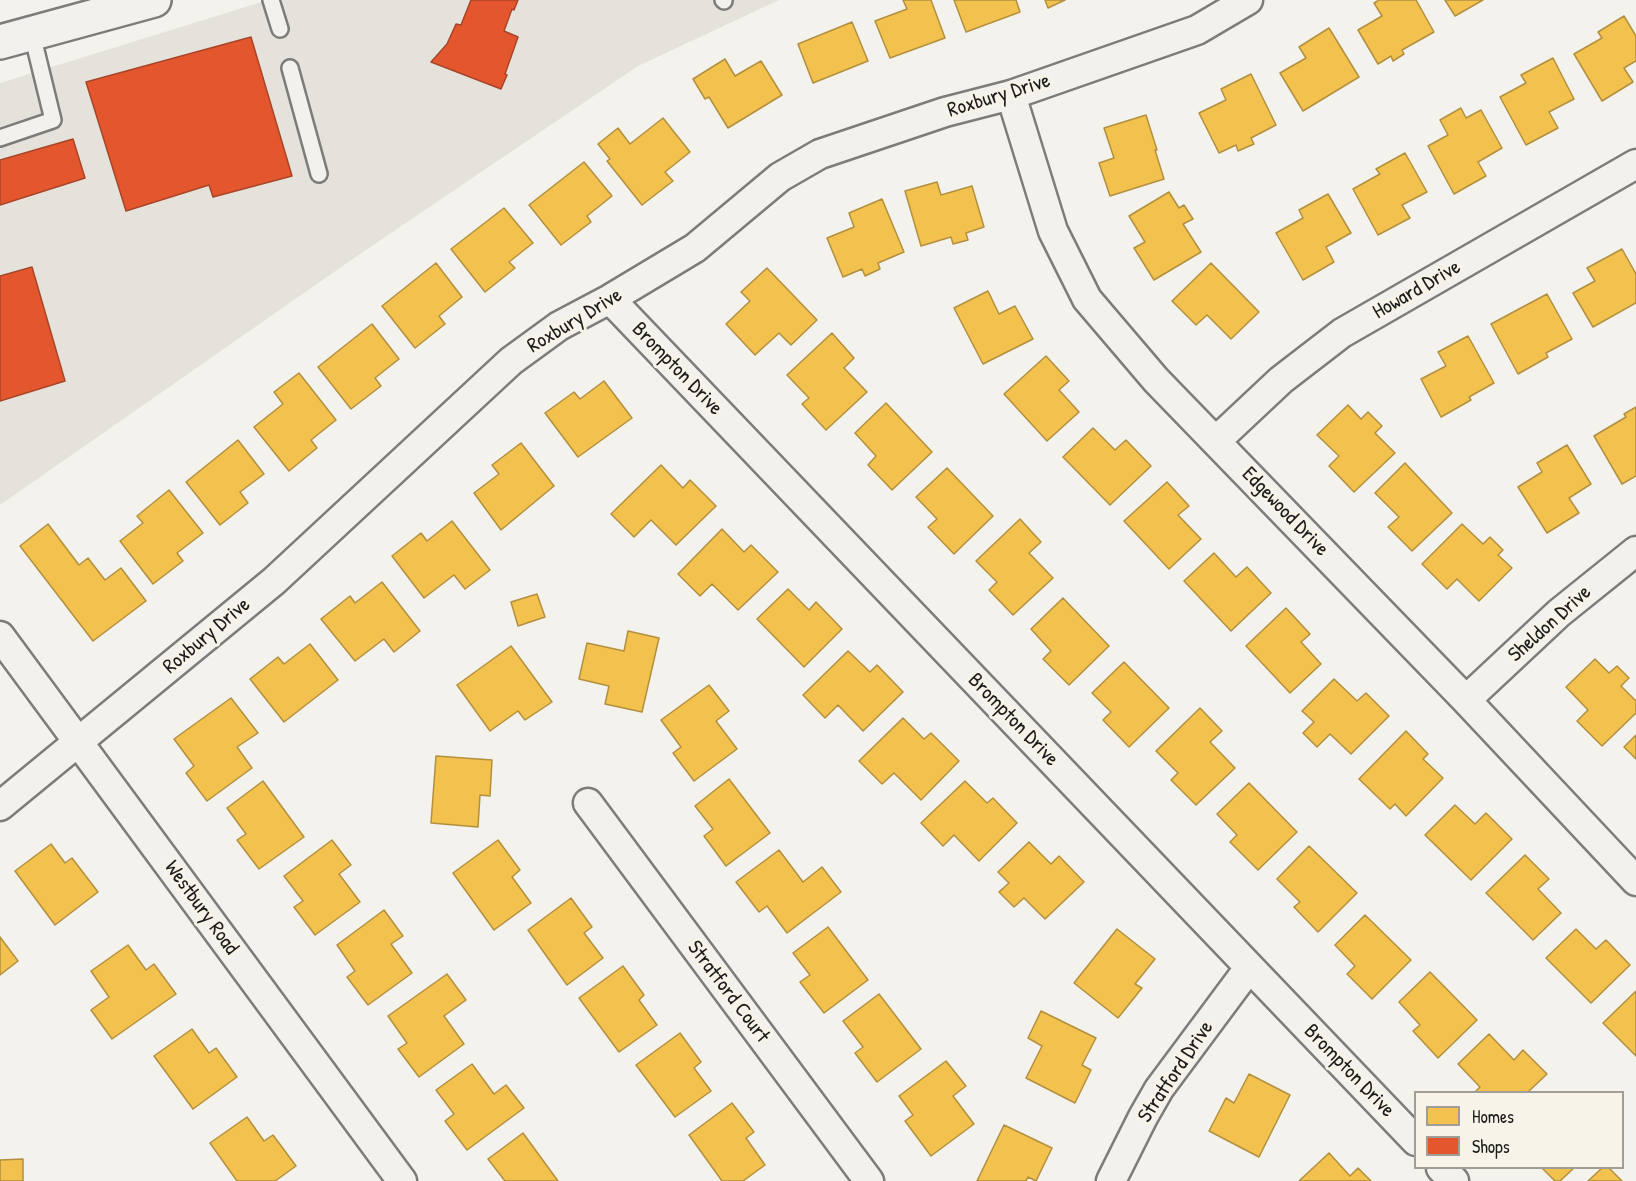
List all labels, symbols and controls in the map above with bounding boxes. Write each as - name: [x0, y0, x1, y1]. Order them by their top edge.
- street label: Roxbury Drive: [945, 68, 1053, 124]
- street label: Howard Drive: [1369, 255, 1465, 325]
- street label: Roxbury Drive: [523, 283, 627, 359]
- street label: Brompton Drive: [626, 317, 728, 421]
- street label: Edgewood Drive: [1236, 462, 1334, 562]
- street label: Sheldon Drive: [1503, 580, 1597, 668]
- street label: Roxbury Drive: [158, 592, 256, 680]
- street label: Brompton Drive: [962, 668, 1064, 772]
- street label: Westbury Road: [159, 856, 243, 960]
- street label: Stratford Court: [681, 936, 775, 1048]
- street label: Stratford Drive: [1133, 1016, 1219, 1128]
- street label: Brompton Drive: [1298, 1019, 1400, 1123]
- legend: [1414, 1091, 1624, 1169]
- text: Homes: [1472, 1104, 1514, 1129]
- text: Shops: [1472, 1134, 1510, 1159]

